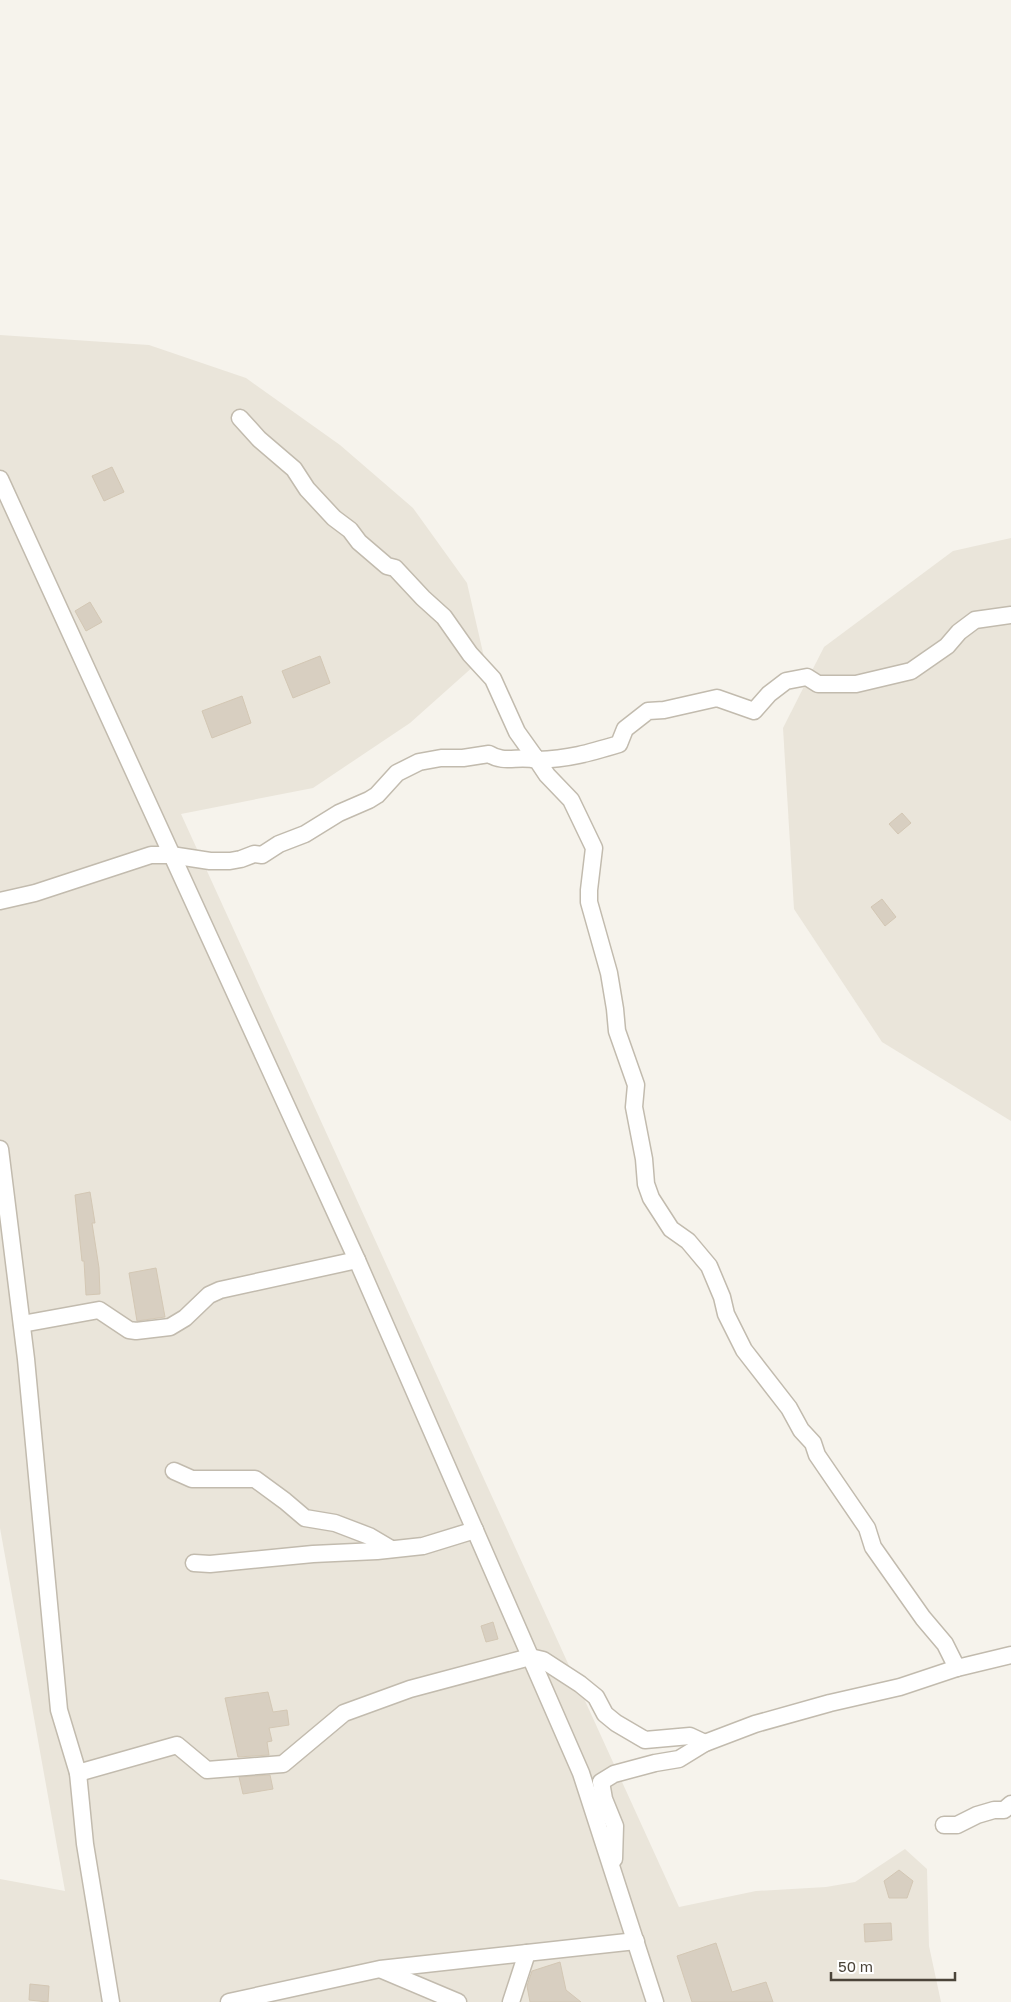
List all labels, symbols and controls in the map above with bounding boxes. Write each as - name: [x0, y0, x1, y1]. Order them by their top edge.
- scale bar: [831, 1950, 955, 1982]
- text: 50 m: [838, 1957, 873, 1975]

